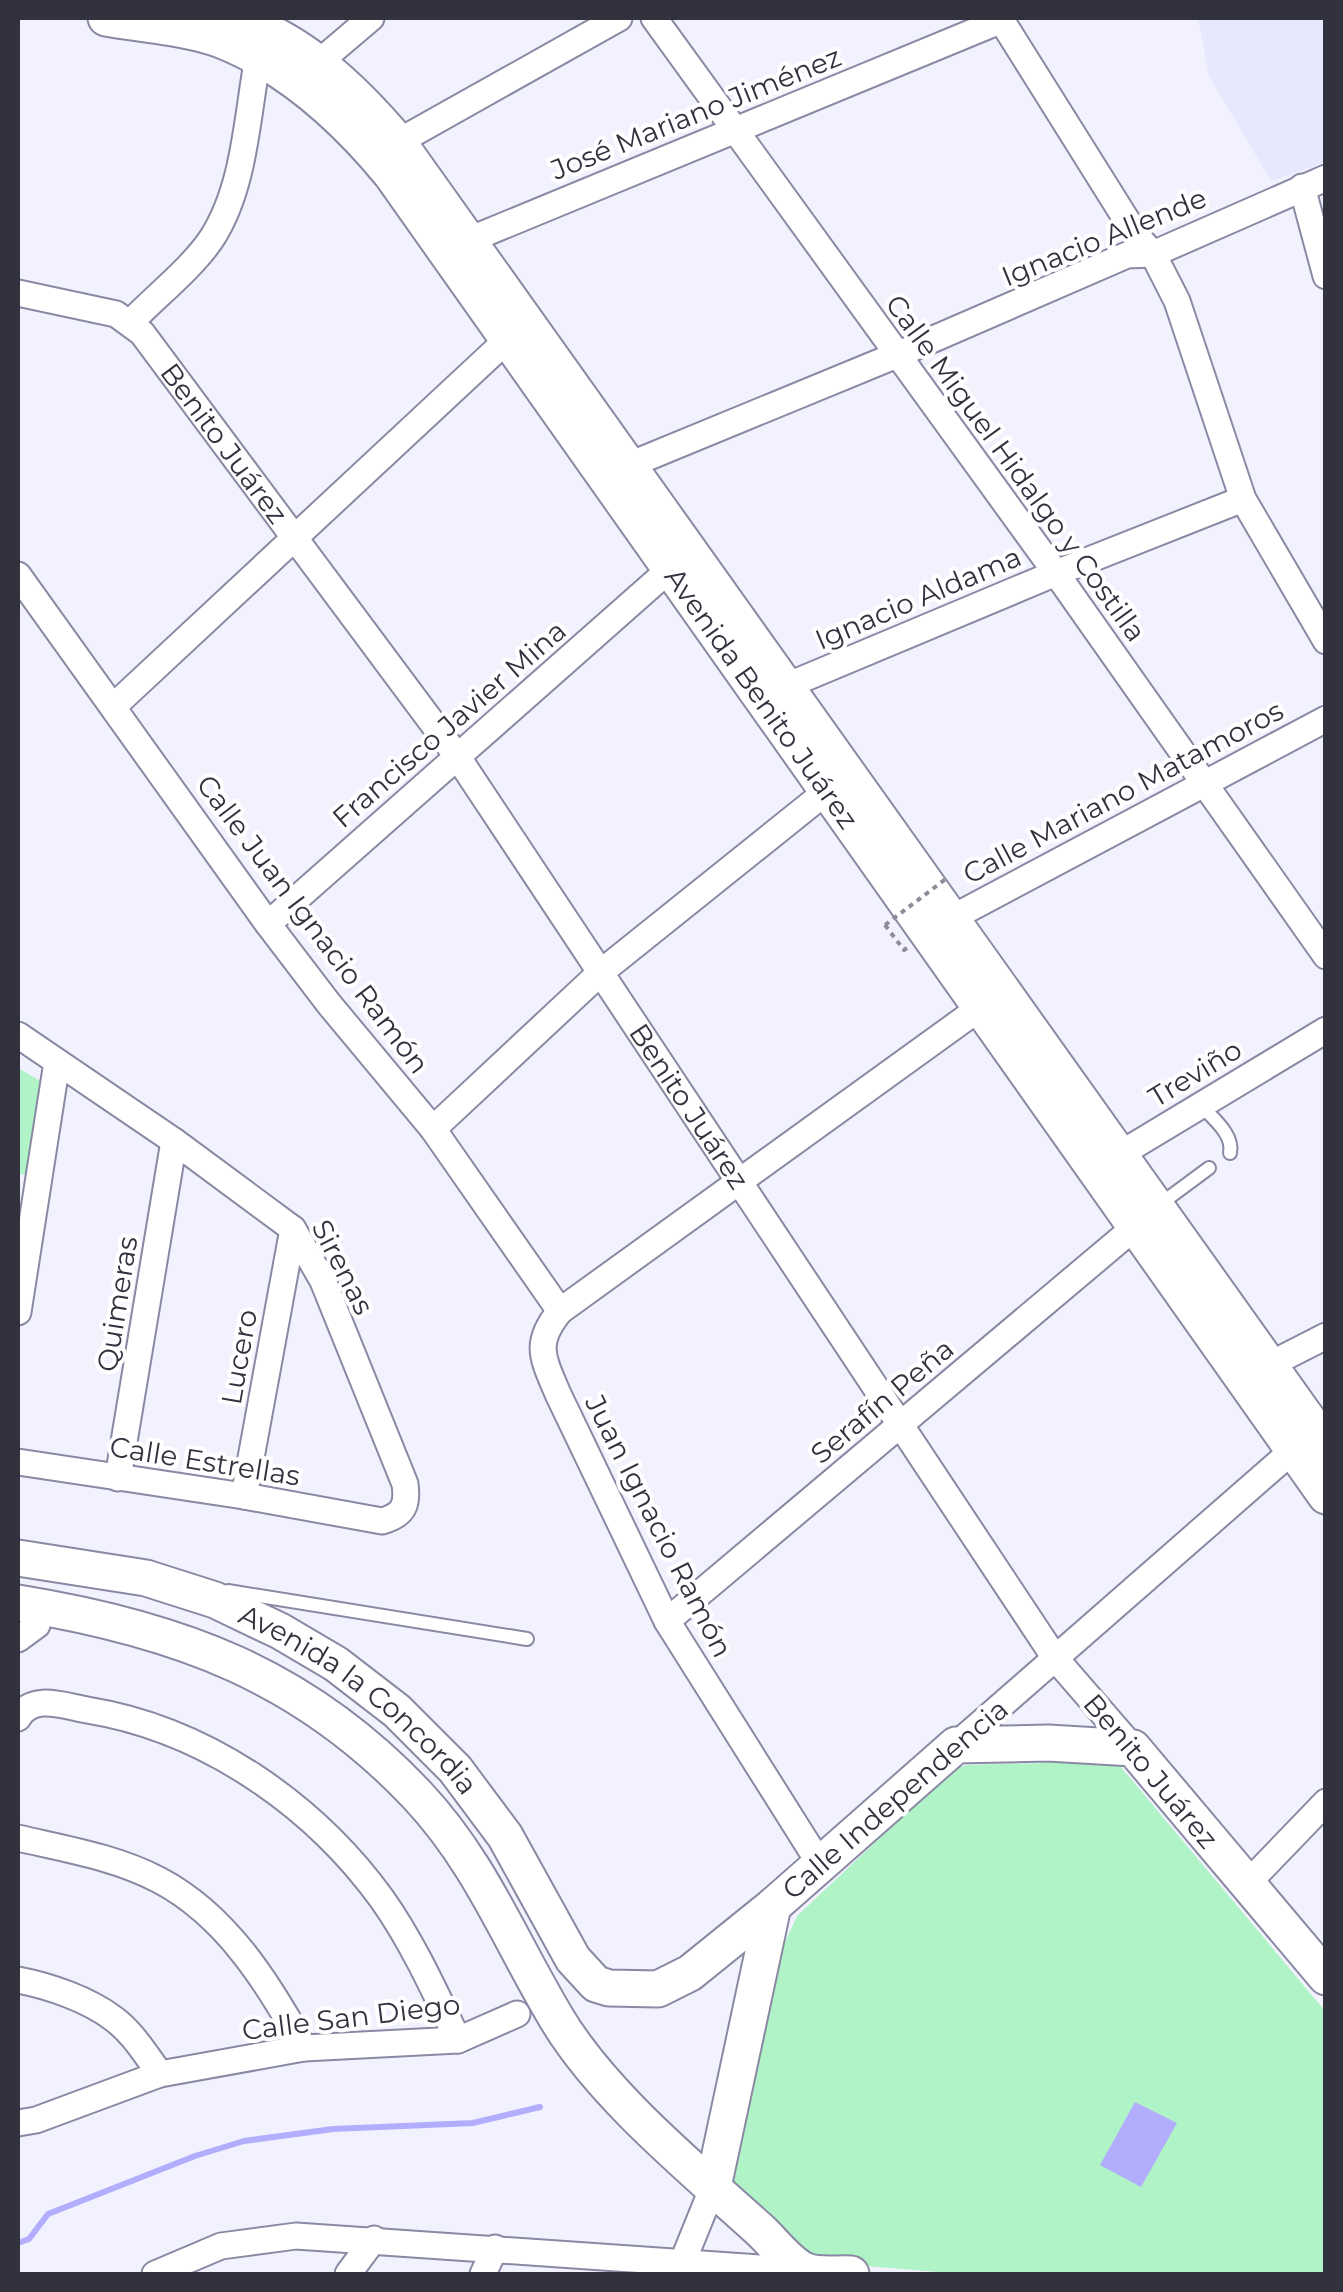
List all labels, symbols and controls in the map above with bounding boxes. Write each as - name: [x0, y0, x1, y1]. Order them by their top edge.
- street label: José Mariano Jiménez: [545, 39, 846, 187]
- street label: Ignacio Allende: [997, 180, 1211, 294]
- street label: Calle Miguel Hidalgo y Costilla: [879, 288, 1153, 648]
- street label: Benito Juárez: [153, 356, 295, 530]
- street label: Ignacio Aldama: [810, 539, 1026, 657]
- street label: Avenida Benito Juárez: [658, 561, 866, 835]
- street label: Francisco Javier Mina: [325, 613, 573, 835]
- street label: Calle Mariano Matamoros: [957, 693, 1289, 891]
- street label: Calle Juan Ignacio Ramón: [190, 768, 436, 1080]
- street label: Benito Juárez: [622, 1017, 756, 1195]
- street label: Treviño: [1142, 1032, 1248, 1114]
- street label: Sirenas: [305, 1214, 381, 1320]
- street label: Quimeras: [90, 1234, 144, 1374]
- street label: Lucero: [214, 1307, 264, 1407]
- street label: Serafín Peña: [804, 1331, 960, 1471]
- street label: Juan Ignacio Ramón: [578, 1388, 740, 1663]
- street label: Calle Estrellas: [107, 1429, 303, 1493]
- street label: Avenida la Concordia: [234, 1597, 485, 1801]
- street label: Benito Juárez: [1076, 1687, 1226, 1855]
- street label: Calle Independencia: [775, 1692, 1015, 1906]
- street label: Calle San Diego: [240, 1987, 462, 2047]

